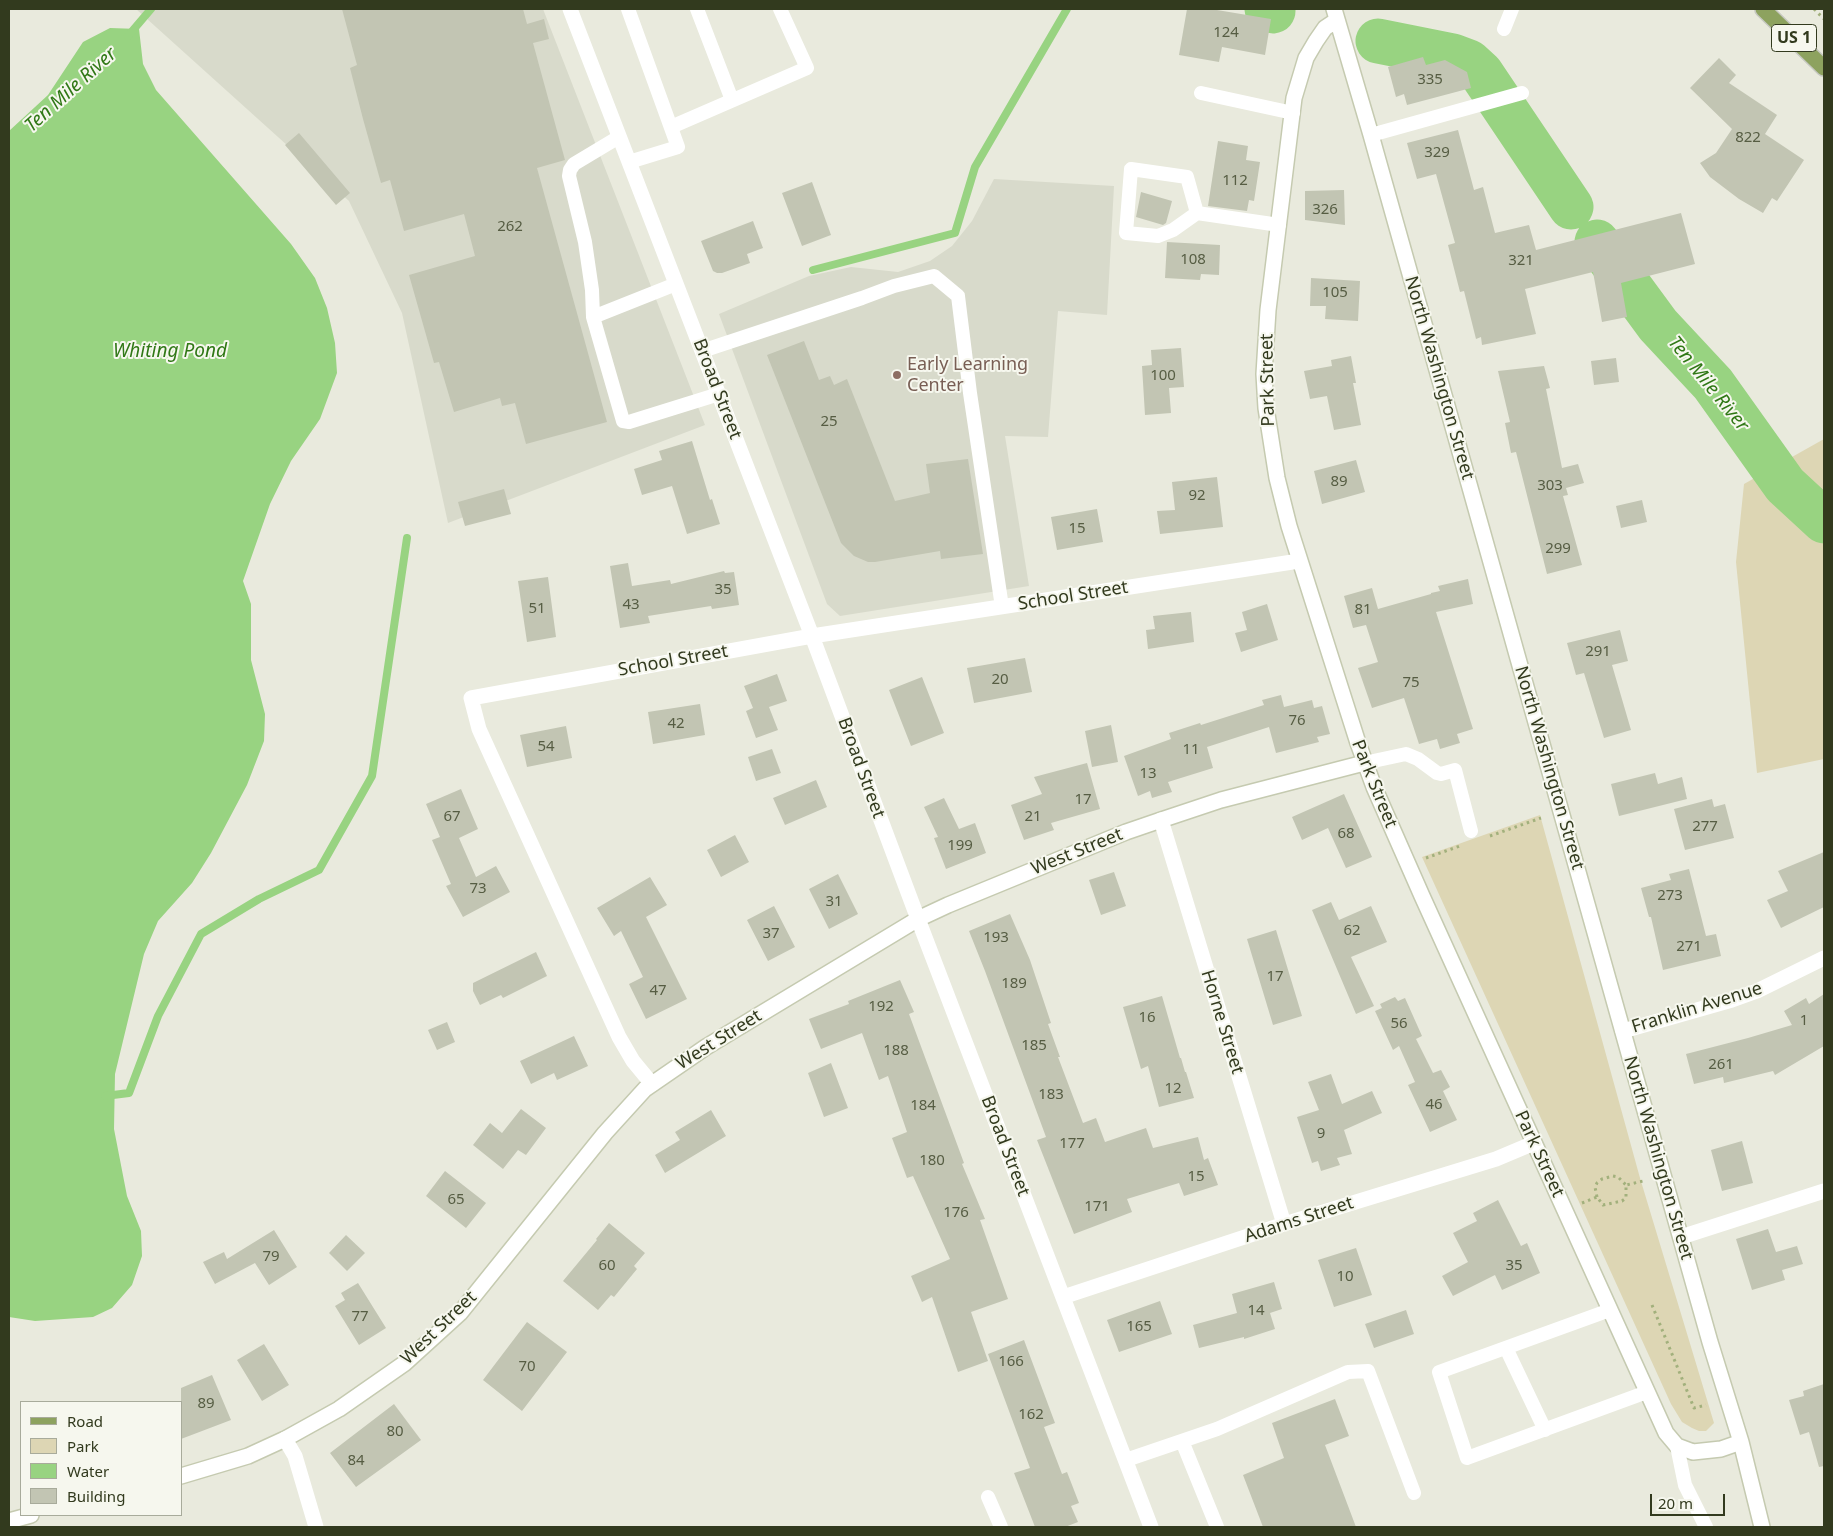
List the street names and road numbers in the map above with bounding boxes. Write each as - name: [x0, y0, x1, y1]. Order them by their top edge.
- road number: US 1: [1772, 24, 1816, 52]
- street label: North Washington Street: [1400, 274, 1478, 482]
- street label: Park Street: [1256, 333, 1280, 427]
- street label: Broad Street: [688, 336, 746, 442]
- street label: School Street: [1016, 577, 1130, 615]
- street label: School Street: [616, 641, 730, 681]
- street label: North Washington Street: [1510, 664, 1588, 872]
- street label: Broad Street: [833, 715, 889, 821]
- street label: Park Street: [1347, 737, 1401, 831]
- street label: West Street: [1028, 824, 1126, 880]
- street label: Horne Street: [1196, 967, 1248, 1077]
- street label: Franklin Avenue: [1629, 978, 1765, 1038]
- street label: West Street: [672, 1005, 766, 1075]
- street label: North Washington Street: [1619, 1054, 1697, 1262]
- street label: Broad Street: [976, 1093, 1034, 1199]
- street label: Park Street: [1510, 1107, 1568, 1201]
- street label: Adams Street: [1242, 1192, 1356, 1248]
- street label: West Street: [397, 1287, 481, 1369]

